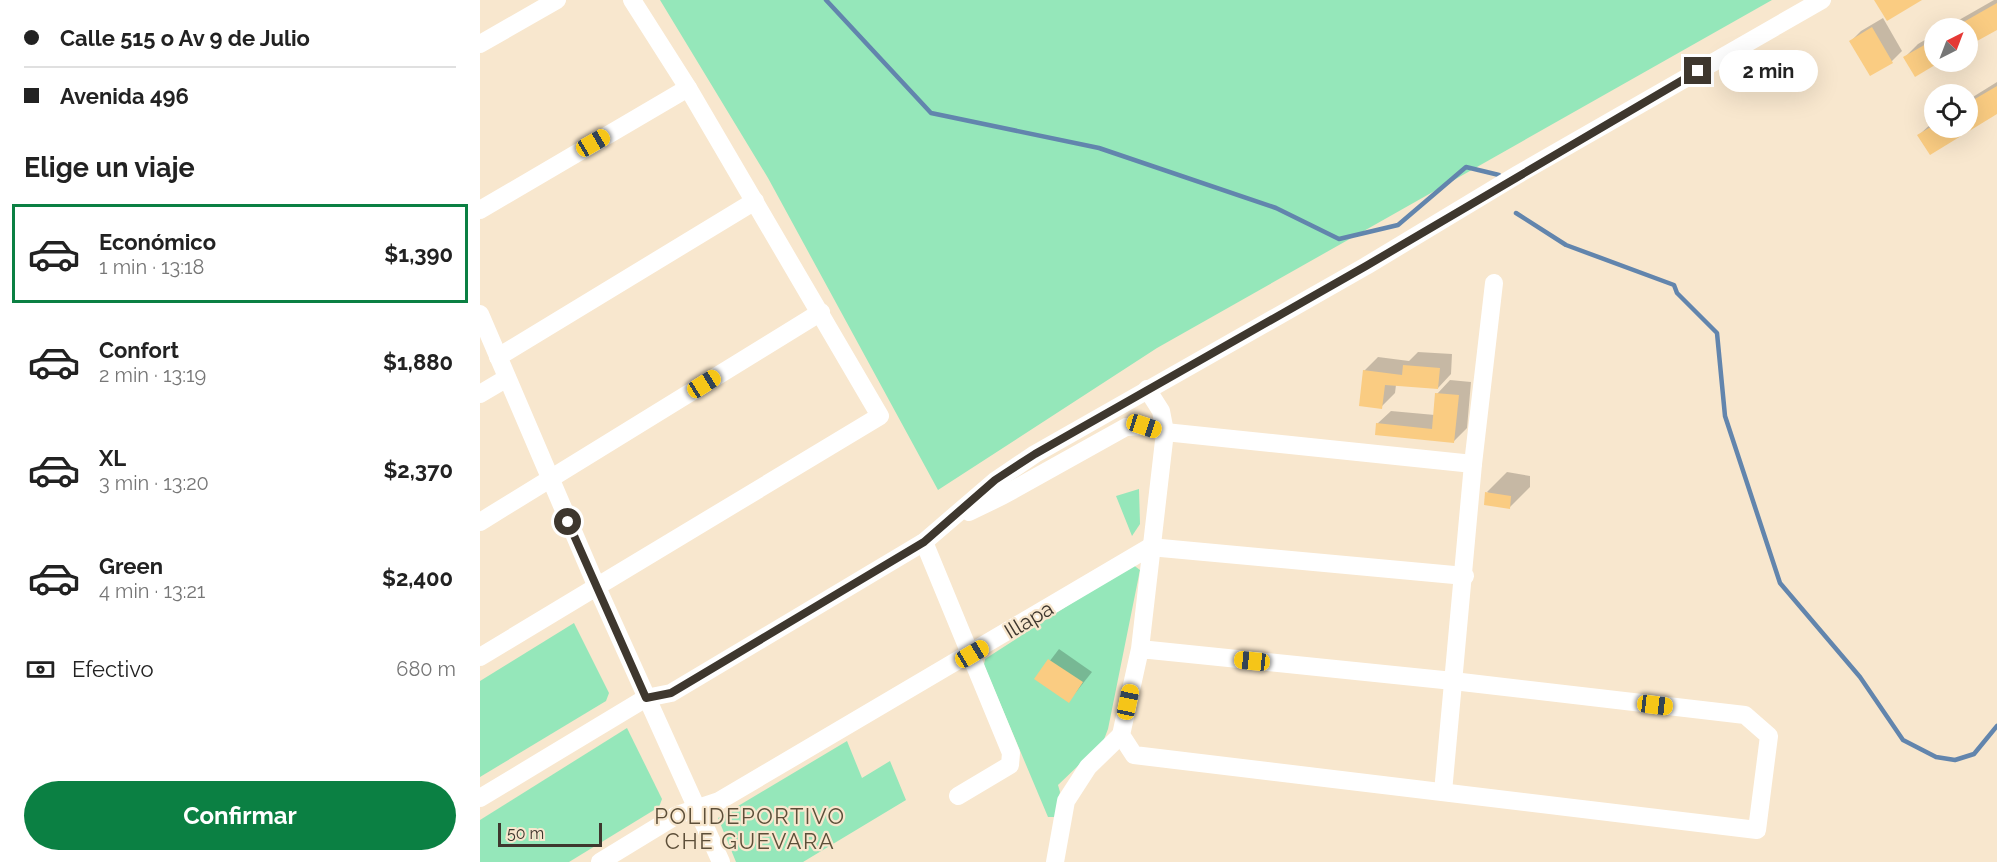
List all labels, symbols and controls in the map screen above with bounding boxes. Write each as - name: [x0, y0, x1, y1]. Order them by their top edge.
- north arrow: [1924, 18, 1978, 72]
- map controls: [1924, 18, 1978, 138]
- text: Calle 515 o Av 9 de Julio: [60, 25, 310, 51]
- callout: 2 min: [1719, 50, 1818, 92]
- route end: [1684, 57, 1711, 84]
- text: 2 min: [1743, 59, 1794, 83]
- text: Avenida 496: [60, 83, 189, 109]
- button: locate: [1924, 84, 1978, 138]
- car: [573, 126, 613, 160]
- text: Elige un viaje: [24, 152, 195, 183]
- icon: car: [27, 227, 81, 281]
- text: Económico: [99, 229, 216, 255]
- text: $1,390: [384, 241, 453, 267]
- text: 1 min · 13:18: [99, 255, 204, 279]
- icon: car: [27, 335, 81, 389]
- text: Confort: [99, 337, 179, 363]
- text: $1,880: [383, 349, 453, 375]
- text: 2 min · 13:19: [99, 363, 206, 387]
- car: [684, 367, 724, 401]
- car: [1124, 412, 1164, 440]
- icon: car: [27, 443, 81, 497]
- text: XL: [99, 445, 126, 471]
- text: $2,370: [383, 457, 453, 483]
- text: 3 min · 13:20: [99, 471, 209, 495]
- route start: [554, 508, 581, 535]
- icon: car: [27, 551, 81, 605]
- text: Green: [99, 553, 163, 579]
- text: $2,400: [382, 565, 453, 591]
- text: 4 min · 13:21: [99, 579, 205, 603]
- street label: Illapa: [1000, 595, 1058, 644]
- car: [952, 637, 992, 671]
- car: [1233, 650, 1271, 672]
- icon: cash: [24, 653, 57, 686]
- text: Efectivo: [72, 656, 154, 682]
- text: 680 m: [396, 657, 456, 681]
- car: [1115, 683, 1141, 721]
- car: [1636, 694, 1674, 716]
- button: Confirmar: [24, 781, 456, 850]
- district label: POLIDEPORTIVO CHE GUEVARA: [654, 803, 846, 854]
- scale bar: [498, 820, 602, 848]
- text: 50 m: [507, 824, 544, 843]

